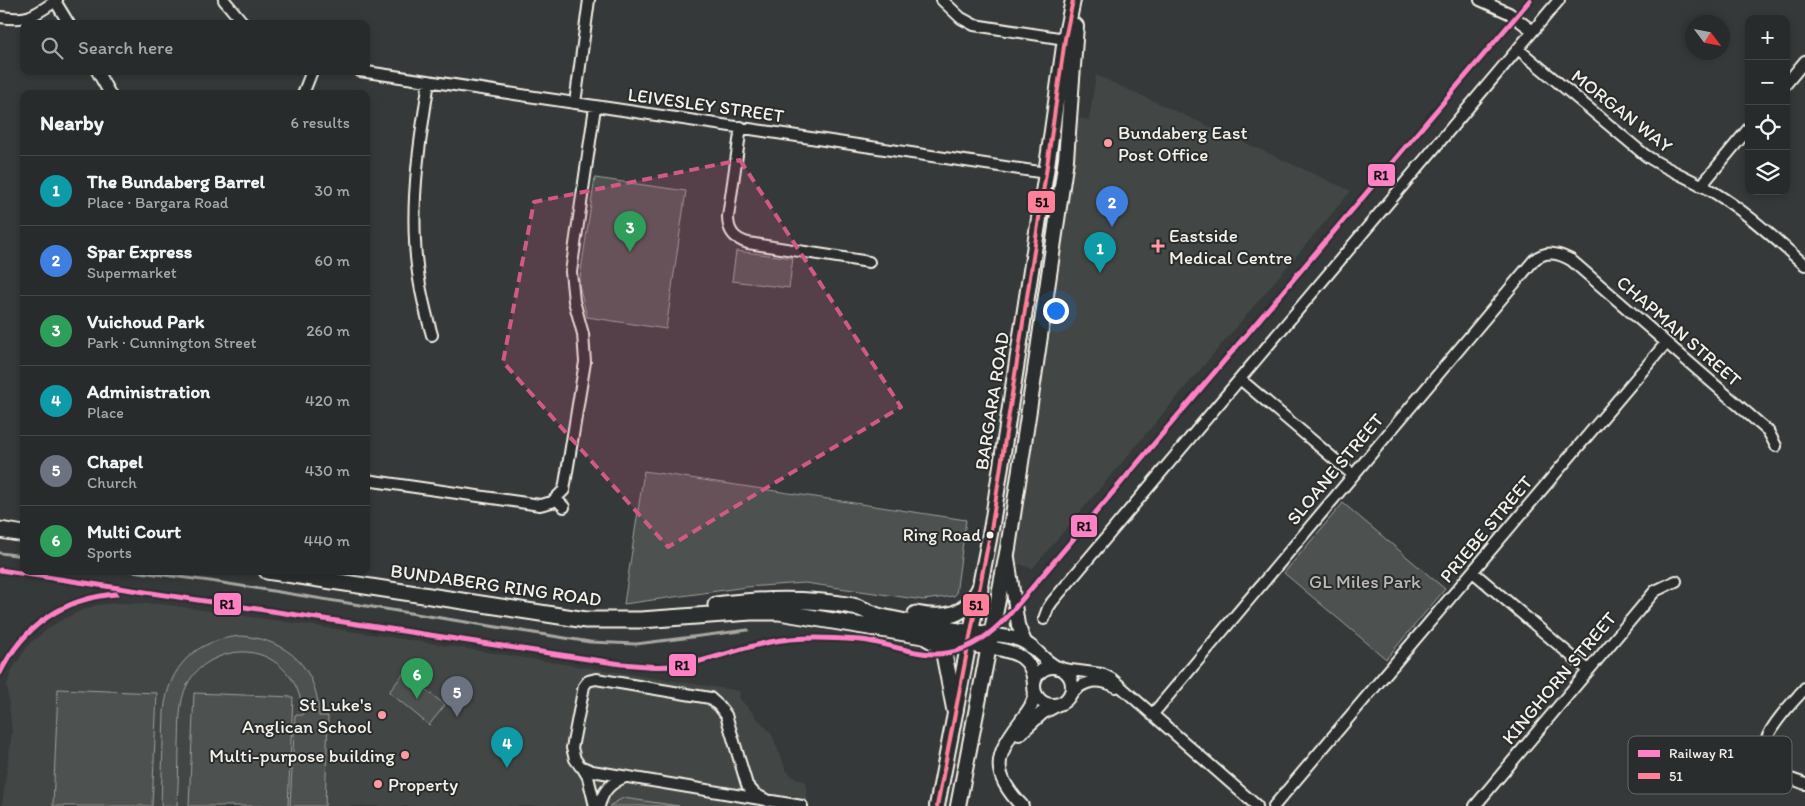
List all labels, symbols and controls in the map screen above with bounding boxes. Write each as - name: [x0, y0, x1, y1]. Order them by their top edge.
- north arrow: [1685, 15, 1730, 60]
- map controls: [1745, 15, 1790, 195]
- button: +: [1745, 15, 1790, 60]
- search box: [20, 20, 370, 75]
- icon: search: [38, 34, 66, 62]
- text: Search here: [78, 36, 173, 59]
- button: −: [1745, 60, 1790, 105]
- street label: MORGAN WAY: [1567, 64, 1677, 158]
- street label: LEIVESLEY STREET: [626, 83, 786, 127]
- button: locate: [1745, 105, 1790, 150]
- text: Nearby: [40, 110, 104, 135]
- text: 6 results: [290, 113, 350, 132]
- place label: Bundaberg East Post Office: [1118, 121, 1248, 166]
- marker: Bundaberg East Post Office: [1102, 137, 1114, 149]
- button: layers: [1745, 150, 1790, 195]
- line badge: R1: [1367, 163, 1396, 187]
- text: R1: [1374, 167, 1389, 184]
- text: The Bundaberg Barrel: [87, 170, 265, 193]
- text: 1: [52, 181, 60, 200]
- text: 30 m: [314, 181, 350, 200]
- pin: 2: [1096, 186, 1128, 227]
- line badge: 51: [1027, 190, 1056, 214]
- text: Place · Bargara Road: [87, 193, 229, 212]
- text: 51: [1035, 194, 1049, 211]
- pin: 3: [614, 211, 646, 252]
- place label: Eastside Medical Centre: [1169, 224, 1292, 269]
- pin: 1: [1084, 232, 1116, 273]
- marker: Eastside Medical Centre: [1151, 239, 1165, 253]
- text: Spar Express: [87, 240, 192, 263]
- text: 2: [52, 251, 60, 270]
- text: 60 m: [315, 251, 350, 270]
- text: Supermarket: [87, 263, 177, 282]
- street label: CHAPMAN STREET: [1612, 271, 1746, 392]
- your location: [1043, 298, 1069, 324]
- text: Vuichoud Park: [87, 310, 204, 333]
- text: 3: [52, 321, 60, 340]
- text: 260 m: [306, 321, 350, 340]
- street label: BARGARA ROAD: [970, 330, 1014, 472]
- text: Park · Cunnington Street: [87, 333, 257, 352]
- text: Administration: [87, 380, 210, 403]
- text: 4: [51, 391, 61, 410]
- text: 420 m: [305, 391, 350, 410]
- text: Place: [87, 403, 124, 422]
- street label: SLOANE STREET: [1282, 408, 1389, 530]
- text: Chapel: [87, 450, 143, 473]
- text: 5: [52, 461, 60, 480]
- text: 430 m: [305, 461, 350, 480]
- street label: PRIEBE STREET: [1435, 471, 1538, 587]
- text: Church: [87, 473, 137, 492]
- line badge: R1: [1070, 514, 1098, 538]
- text: R1: [1077, 518, 1092, 535]
- text: Multi Court: [87, 520, 181, 543]
- place label: Ring Road: [903, 524, 981, 546]
- marker: Ring Road: [985, 530, 995, 540]
- text: 6: [52, 531, 60, 550]
- text: 440 m: [304, 531, 350, 550]
- text: Sports: [87, 543, 132, 562]
- street label: BUNDABERG RING ROAD: [389, 559, 603, 611]
- park label: GL Miles Park: [1309, 570, 1421, 593]
- line badge: R1: [213, 592, 242, 616]
- line badge: 51: [962, 593, 990, 617]
- text: R1: [220, 596, 235, 613]
- text: 51: [969, 597, 983, 614]
- street label: KINGHORN STREET: [1497, 607, 1621, 749]
- line badge: R1: [668, 653, 697, 677]
- text: R1: [675, 657, 690, 674]
- pin: 6: [401, 658, 433, 699]
- pin: 5: [441, 676, 473, 717]
- place label: St Luke's Anglican School: [242, 693, 373, 738]
- marker: St Luke's Anglican School: [376, 709, 388, 721]
- pin: 4: [491, 727, 523, 768]
- legend: [1628, 736, 1792, 794]
- place label: Multi-purpose building: [209, 744, 395, 767]
- text: Railway R1: [1669, 745, 1734, 762]
- marker: Multi-purpose building: [399, 749, 411, 761]
- text: 51: [1669, 768, 1683, 785]
- place label: Property: [388, 773, 458, 796]
- marker: Property: [372, 778, 384, 790]

